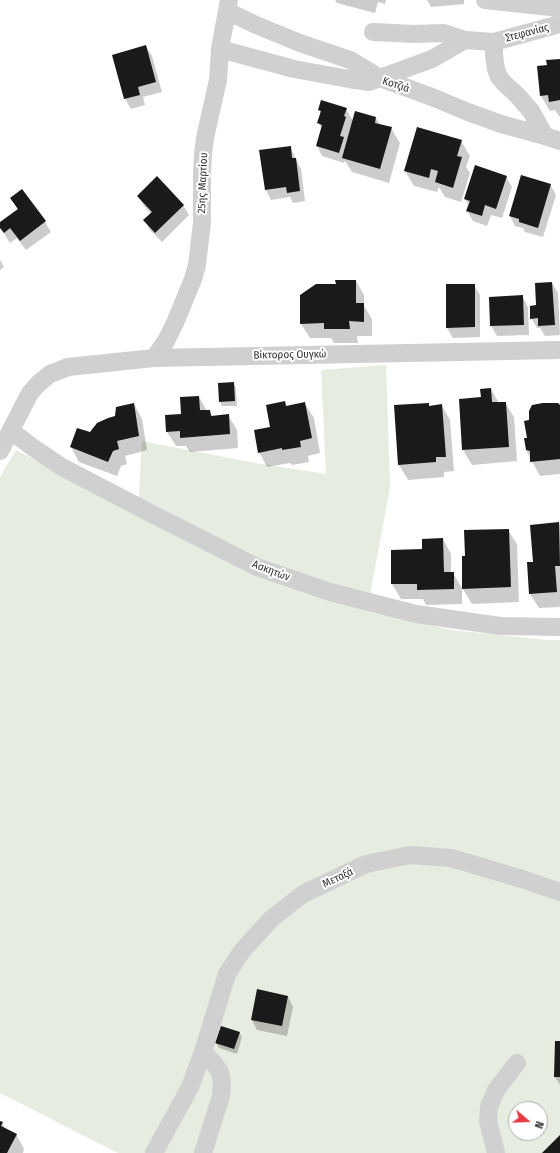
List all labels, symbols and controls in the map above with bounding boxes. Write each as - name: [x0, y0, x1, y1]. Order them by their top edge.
- street label: Στεφανίας: [504, 21, 550, 45]
- street label: Κοτζιά: [381, 74, 411, 96]
- street label: 25ης Μαρτίου: [195, 152, 211, 214]
- street label: Βίκτορος Ουγκώ: [253, 348, 327, 362]
- street label: Ασκητών: [250, 558, 292, 584]
- street label: Μεταξά: [321, 865, 355, 891]
- north arrow: [508, 1101, 548, 1141]
- text: N: [532, 1120, 546, 1130]

